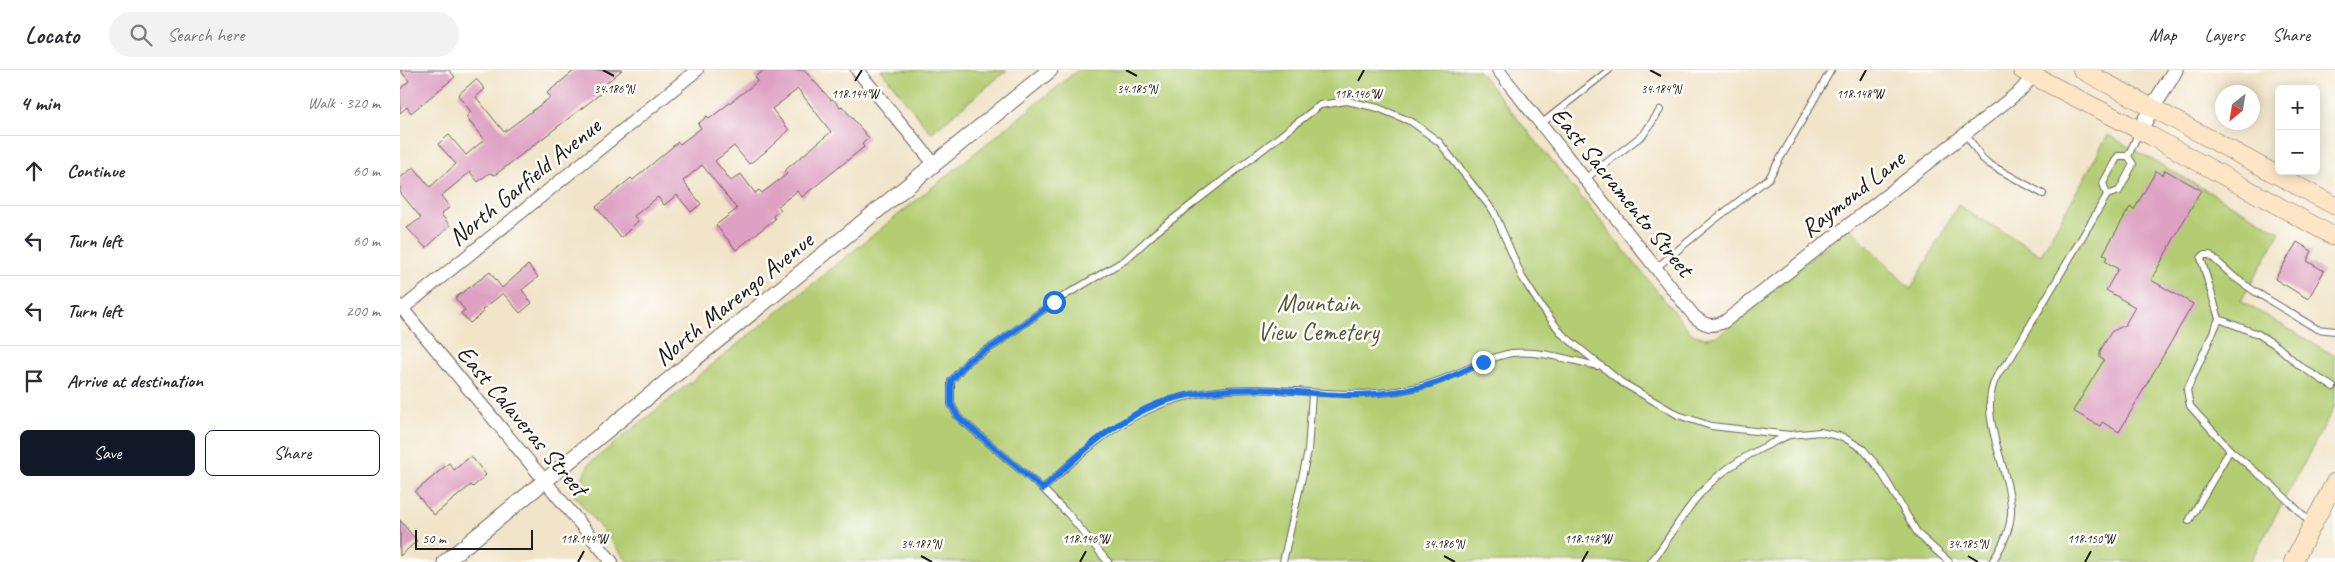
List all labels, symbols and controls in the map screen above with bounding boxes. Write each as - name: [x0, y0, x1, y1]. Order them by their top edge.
- search box: [109, 12, 459, 57]
- text: Locato: [25, 20, 79, 50]
- icon: search: [127, 21, 155, 49]
- text: Search here: [167, 23, 245, 47]
- text: Map: [2149, 24, 2177, 46]
- text: Layers: [2205, 24, 2244, 46]
- text: Share: [2272, 24, 2310, 46]
- text: 34.186°N: [594, 81, 636, 97]
- text: 34.185°N: [1117, 81, 1159, 97]
- text: 34.184°N: [1641, 81, 1683, 97]
- north arrow: [2215, 85, 2260, 130]
- map controls: [2275, 85, 2320, 175]
- button: +: [2275, 85, 2320, 130]
- text: 118.144°W: [832, 86, 881, 102]
- text: 118.146°W: [1335, 86, 1384, 102]
- text: 118.148°W: [1837, 86, 1886, 102]
- text: 4 min: [20, 90, 60, 116]
- text: Walk · 320 m: [308, 93, 380, 113]
- street label: East Sacramento Street: [1544, 100, 1702, 285]
- street label: North Garfield Avenue: [442, 109, 609, 253]
- button: −: [2275, 130, 2320, 175]
- street label: Raymond Lane: [1794, 142, 1913, 244]
- icon: ahead: [20, 157, 48, 185]
- text: Continue: [67, 159, 124, 183]
- text: 60 m: [353, 161, 380, 181]
- street label: North Marengo Avenue: [647, 223, 821, 373]
- icon: left: [20, 227, 48, 255]
- text: Turn left: [67, 229, 122, 253]
- text: 60 m: [353, 231, 380, 251]
- park label: Mountain View Cemetery: [1257, 287, 1380, 348]
- route start: [1043, 291, 1066, 314]
- icon: left: [20, 297, 48, 325]
- text: Turn left: [67, 299, 122, 323]
- text: 200 m: [346, 301, 380, 321]
- street label: East Calaveras Street: [450, 338, 597, 506]
- route end: [1472, 351, 1495, 374]
- icon: arrive: [20, 367, 48, 395]
- text: Arrive at destination: [67, 369, 203, 393]
- button: Save: [20, 430, 195, 476]
- button: Share: [205, 430, 380, 476]
- scale bar: [415, 527, 532, 550]
- text: 50 m: [422, 530, 446, 547]
- text: 118.144°W: [561, 531, 610, 547]
- text: 118.146°W: [1063, 531, 1112, 547]
- text: 118.148°W: [1565, 531, 1614, 547]
- text: 118.150°W: [2068, 531, 2117, 547]
- text: 34.187°N: [901, 536, 943, 552]
- text: 34.186°N: [1424, 536, 1466, 552]
- text: 34.185°N: [1948, 536, 1990, 552]

